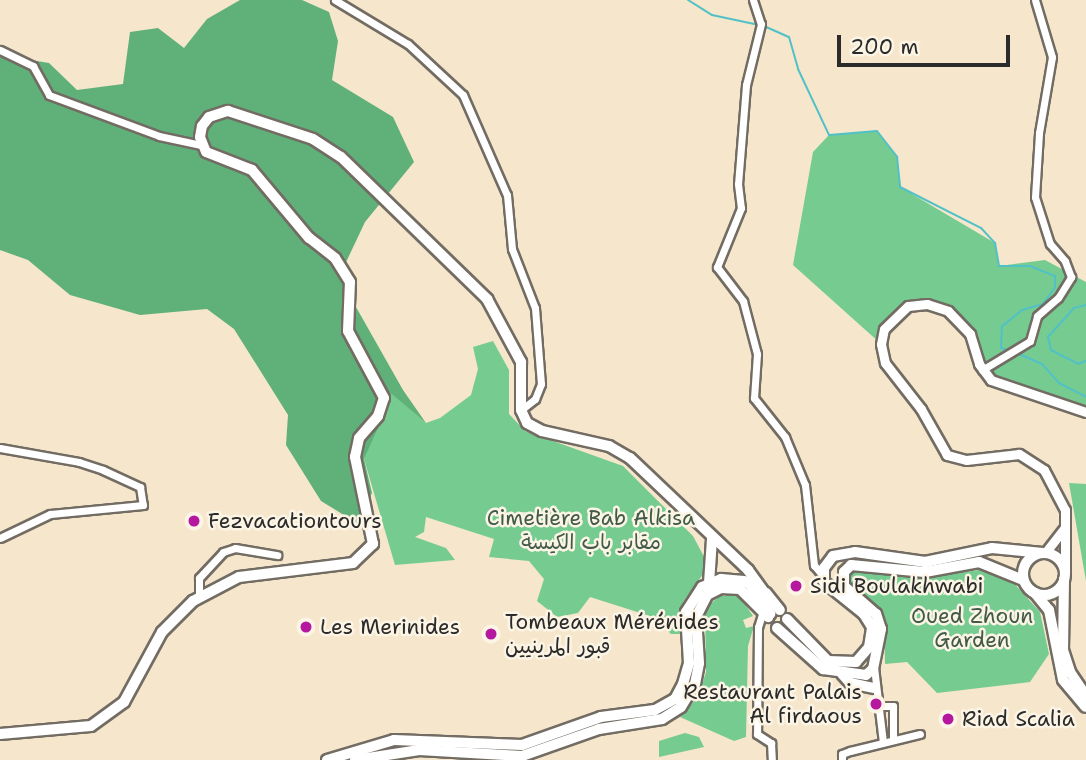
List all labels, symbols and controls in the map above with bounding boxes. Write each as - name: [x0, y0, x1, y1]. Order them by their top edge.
- scale bar: [841, 21, 1014, 65]
- text: 200 m: [850, 33, 919, 61]
- park label: Cimetière Bab Alkisa مقابر باب الكيسة: [487, 505, 695, 555]
- place label: Fezvacationtours: [208, 508, 382, 534]
- marker: Fezvacationtours: [186, 513, 202, 529]
- place label: Sidi Boulakhwabi: [810, 573, 983, 599]
- marker: Sidi Boulakhwabi: [788, 578, 804, 594]
- park label: Oued Zhoun Garden: [911, 603, 1033, 653]
- place label: Tombeaux Mérénides قبور المرينيين: [505, 609, 719, 659]
- place label: Les Merinides: [320, 614, 460, 640]
- marker: Les Merinides: [298, 619, 314, 635]
- marker: Tombeaux Mérénides قبور المرينيين: [483, 626, 499, 642]
- place label: Restaurant Palais Al firdaous: [683, 679, 862, 729]
- marker: Restaurant Palais Al firdaous: [868, 696, 884, 712]
- place label: Riad Scalia: [962, 706, 1075, 732]
- marker: Riad Scalia: [940, 711, 956, 727]

